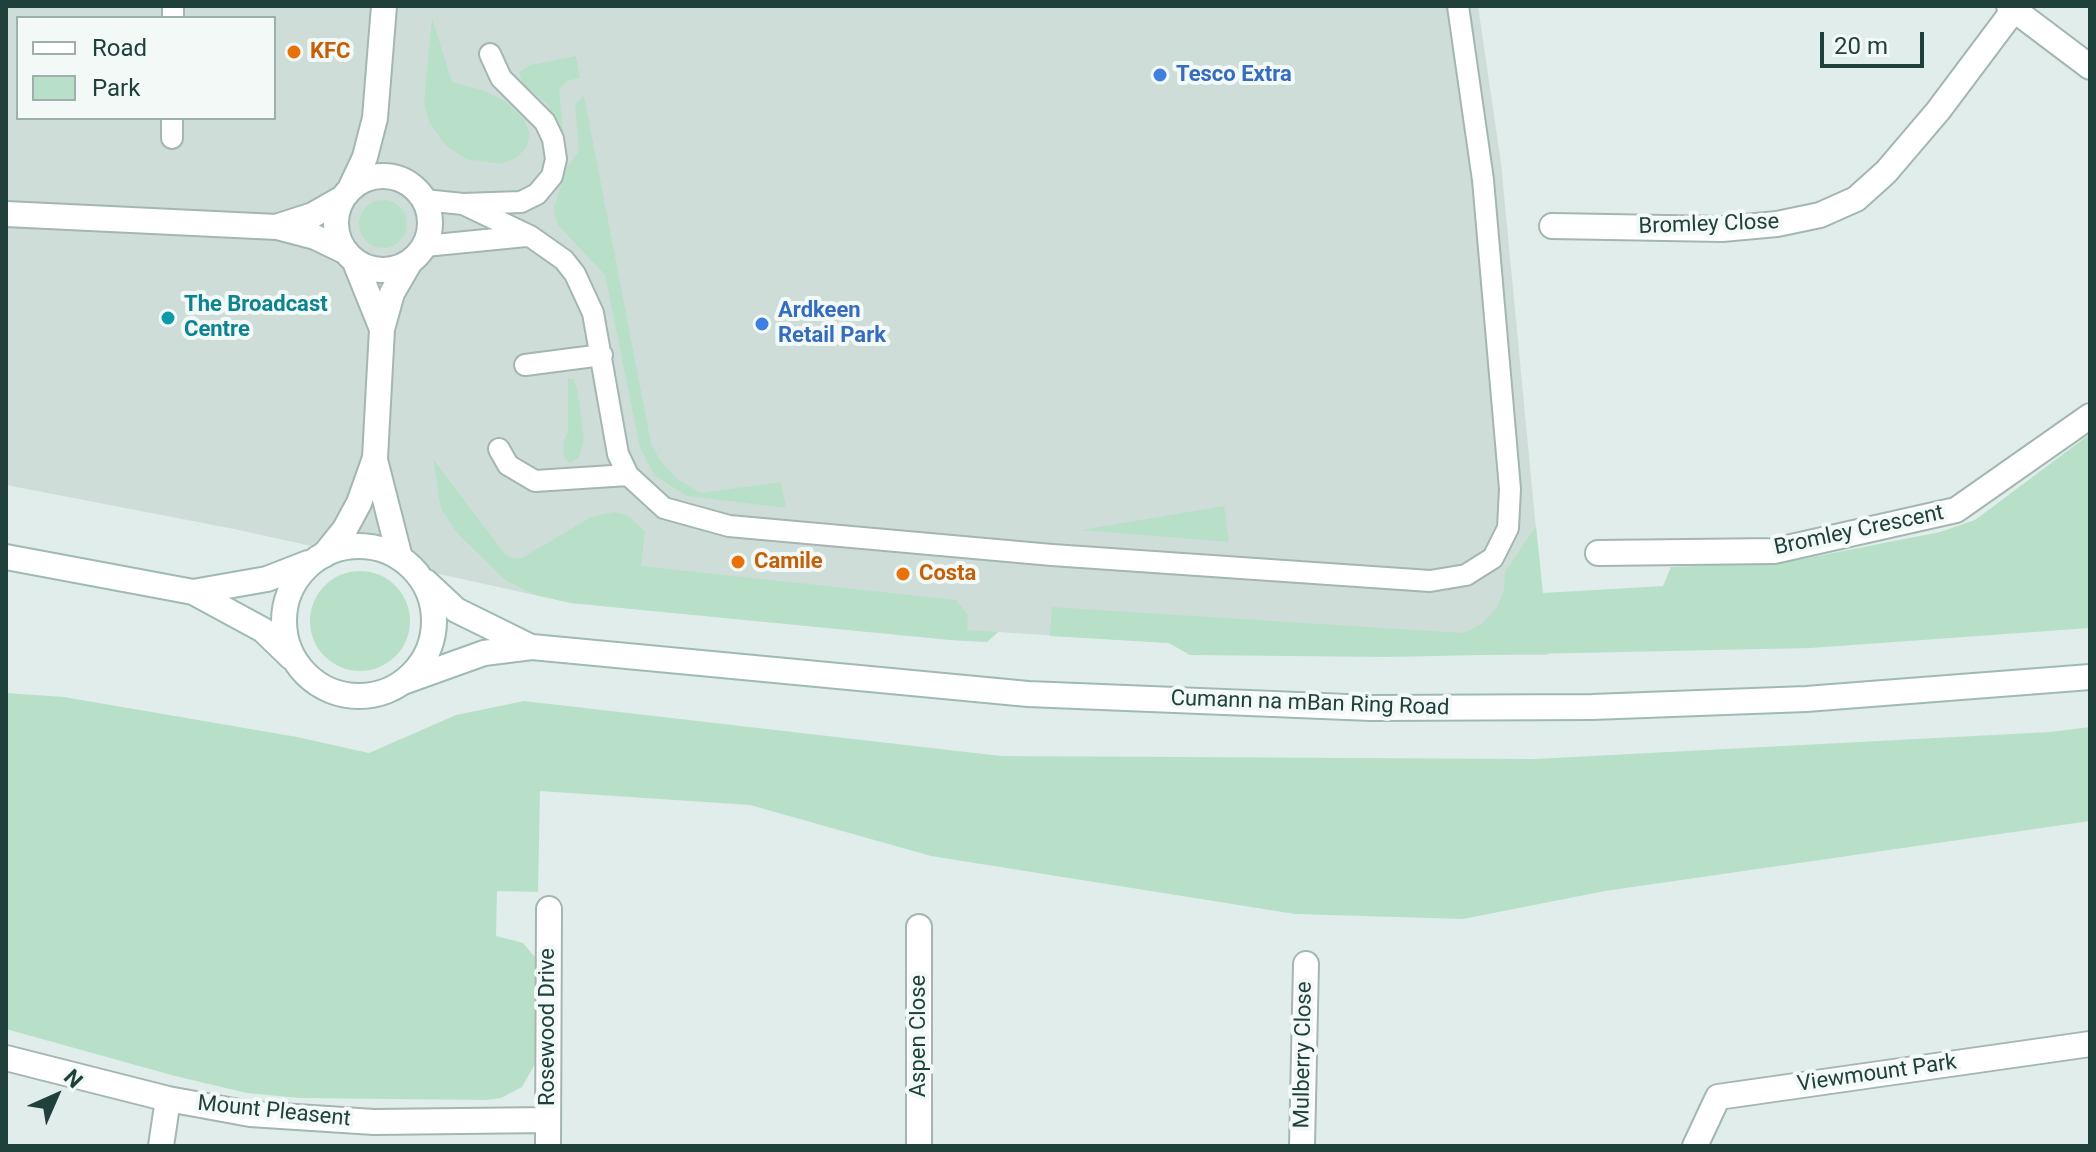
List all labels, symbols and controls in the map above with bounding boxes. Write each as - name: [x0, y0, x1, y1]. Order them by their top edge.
- legend: [16, 16, 276, 120]
- scale bar: [1824, 16, 1928, 66]
- text: 20 m: [1834, 32, 1888, 60]
- text: Road: [92, 34, 147, 62]
- place label: KFC: [310, 39, 350, 65]
- marker: KFC: [285, 43, 303, 61]
- place label: Tesco Extra: [1176, 62, 1292, 88]
- marker: Tesco Extra: [1151, 66, 1169, 84]
- text: Park: [92, 74, 140, 102]
- street label: Bromley Close: [1638, 209, 1780, 241]
- place label: The Broadcast Centre: [184, 292, 328, 344]
- place label: Ardkeen Retail Park: [778, 298, 886, 350]
- marker: The Broadcast Centre: [159, 309, 177, 327]
- marker: Ardkeen Retail Park: [753, 315, 771, 333]
- street label: Bromley Crescent: [1772, 500, 1946, 562]
- place label: Camile: [754, 549, 823, 575]
- marker: Camile: [729, 553, 747, 571]
- place label: Costa: [919, 561, 976, 587]
- marker: Costa: [894, 565, 912, 583]
- street label: Cumann na mBan Ring Road: [1170, 686, 1450, 722]
- street label: Rosewood Drive: [535, 948, 561, 1106]
- street label: Aspen Close: [906, 975, 932, 1097]
- street label: Mulberry Close: [1290, 981, 1318, 1129]
- street label: Viewmount Park: [1796, 1050, 1958, 1098]
- north arrow: [16, 1056, 96, 1136]
- text: N: [59, 1064, 88, 1093]
- street label: Mount Pleasent: [196, 1091, 352, 1133]

